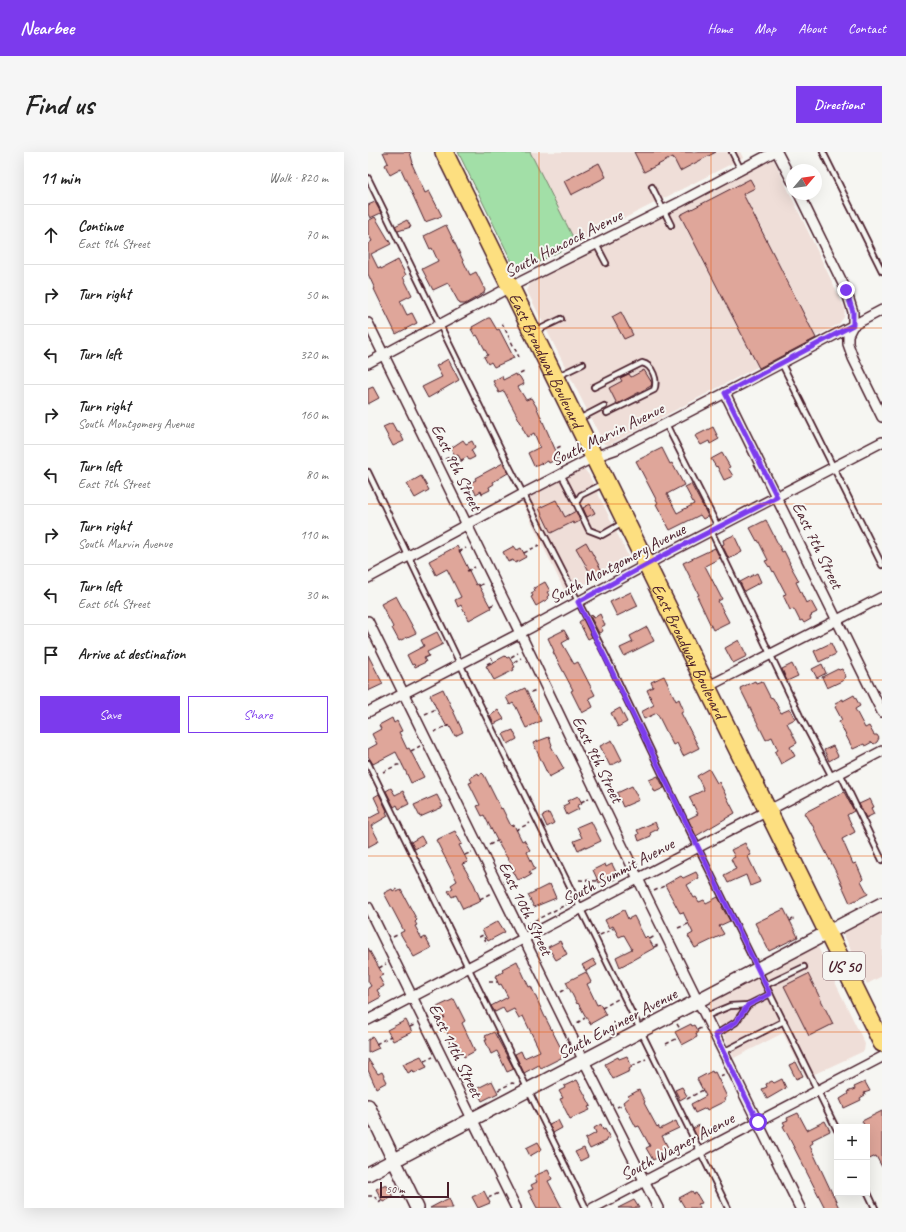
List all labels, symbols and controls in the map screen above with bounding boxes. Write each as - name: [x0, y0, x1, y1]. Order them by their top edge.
- text: Nearbee: [20, 16, 74, 40]
- text: Home: [707, 20, 733, 37]
- text: Map: [755, 20, 776, 37]
- text: About: [798, 20, 826, 37]
- text: Contact: [848, 20, 886, 37]
- button: Directions: [796, 86, 882, 123]
- text: Find us: [24, 87, 94, 122]
- north arrow: [786, 164, 822, 200]
- text: 11 min: [40, 168, 80, 189]
- text: Walk · 820 m: [269, 170, 328, 186]
- street label: South Hancock Avenue: [501, 204, 627, 282]
- text: Continue: [78, 217, 123, 236]
- icon: ahead: [40, 224, 62, 246]
- text: 70 m: [306, 227, 328, 243]
- text: East 9th Street: [78, 236, 150, 252]
- route end: [837, 281, 855, 299]
- icon: right: [40, 284, 62, 306]
- text: Turn right: [78, 285, 131, 304]
- text: 50 m: [306, 287, 328, 303]
- street label: East Broadway Boulevard: [504, 290, 589, 433]
- icon: left: [40, 344, 62, 366]
- text: Turn left: [78, 345, 121, 364]
- text: 320 m: [300, 347, 328, 363]
- text: Turn right: [78, 397, 131, 416]
- street label: South Marvin Avenue: [547, 397, 668, 471]
- icon: right: [40, 404, 62, 426]
- text: 160 m: [300, 407, 328, 423]
- text: South Montgomery Avenue: [78, 416, 194, 432]
- street label: East 9th Street: [427, 420, 488, 516]
- text: Turn left: [78, 457, 121, 476]
- icon: left: [40, 464, 62, 486]
- text: 80 m: [306, 467, 328, 483]
- text: East 7th Street: [78, 476, 150, 492]
- street label: East 7th Street: [788, 498, 849, 594]
- text: Turn right: [78, 517, 131, 536]
- street label: South Montgomery Avenue: [545, 518, 690, 608]
- icon: right: [40, 524, 62, 546]
- text: 110 m: [300, 527, 328, 543]
- text: South Marvin Avenue: [78, 536, 172, 552]
- text: Turn left: [78, 577, 121, 596]
- street label: East Broadway Boulevard: [647, 580, 732, 724]
- icon: left: [40, 584, 62, 606]
- text: 30 m: [306, 587, 328, 603]
- text: East 6th Street: [78, 596, 150, 612]
- icon: arrive: [40, 644, 62, 666]
- text: Arrive at destination: [78, 645, 185, 664]
- button: Save: [40, 696, 180, 733]
- button: Share: [188, 696, 328, 733]
- street label: East 9th Street: [568, 712, 629, 808]
- street label: South Summit Avenue: [559, 832, 679, 910]
- street label: East 10th Street: [494, 858, 558, 961]
- road number: US 50: [823, 952, 865, 980]
- street label: South Engineer Avenue: [554, 983, 682, 1064]
- street label: East 11th Street: [424, 1000, 488, 1103]
- street label: South Wagner Avenue: [617, 1107, 739, 1185]
- route start: [749, 1113, 767, 1131]
- map controls: [834, 1124, 870, 1196]
- button: +: [834, 1124, 870, 1160]
- button: −: [834, 1160, 870, 1196]
- scale bar: [380, 1180, 449, 1199]
- text: 50 m: [386, 1182, 405, 1196]

